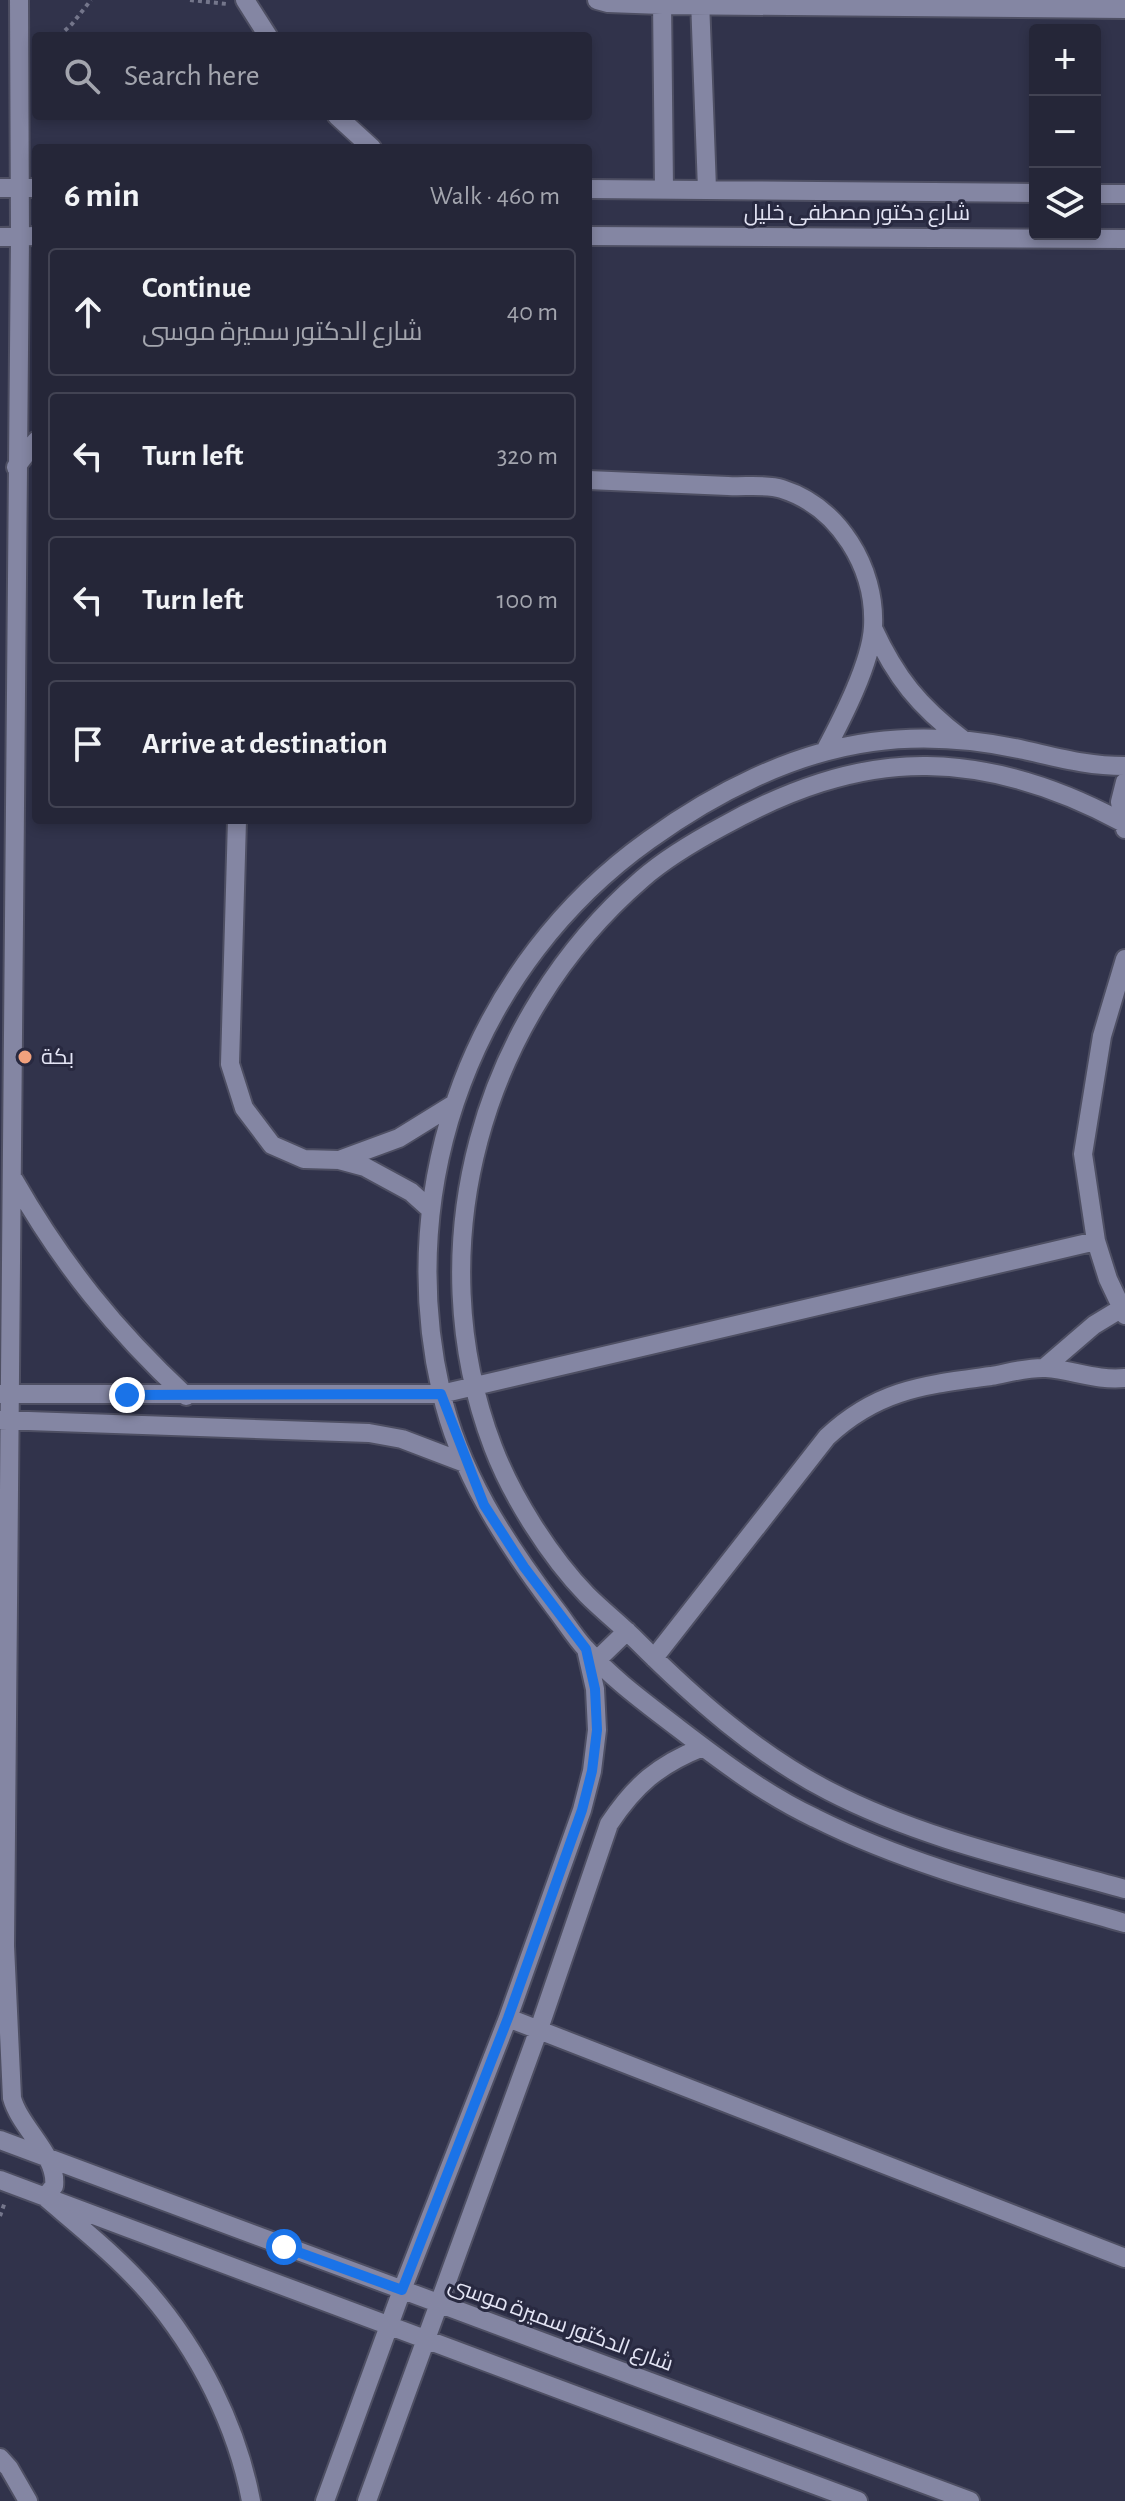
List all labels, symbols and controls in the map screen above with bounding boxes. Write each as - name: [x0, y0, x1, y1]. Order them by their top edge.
- map controls: [1029, 24, 1101, 240]
- button: +: [1029, 24, 1101, 96]
- search box: [32, 32, 592, 120]
- icon: search: [60, 54, 104, 98]
- text: Search here: [124, 61, 260, 91]
- button: −: [1029, 96, 1101, 168]
- button: layers: [1029, 168, 1101, 240]
- text: 6 min: [64, 179, 140, 213]
- text: Walk · 460 m: [430, 183, 560, 209]
- street label: شارع دكتور مصطفى خليل: [744, 202, 970, 227]
- text: Continue: [142, 273, 251, 303]
- icon: ahead: [66, 290, 110, 334]
- text: 40 m: [507, 299, 558, 325]
- text: شارع الدكتور سميرة موسى: [142, 319, 422, 345]
- icon: left: [66, 434, 110, 478]
- text: Turn left: [142, 441, 243, 471]
- text: 320 m: [497, 443, 558, 469]
- icon: left: [66, 578, 110, 622]
- text: Turn left: [142, 585, 243, 615]
- text: 100 m: [497, 587, 558, 613]
- icon: arrive: [66, 722, 110, 766]
- text: Arrive at destination: [142, 729, 388, 759]
- place label: بكة: [41, 1046, 74, 1068]
- marker: بكة: [16, 1048, 34, 1066]
- route end: [109, 1377, 145, 1413]
- route start: [266, 2229, 302, 2265]
- street label: شارع الدكتور سميرة موسى: [445, 2273, 676, 2378]

